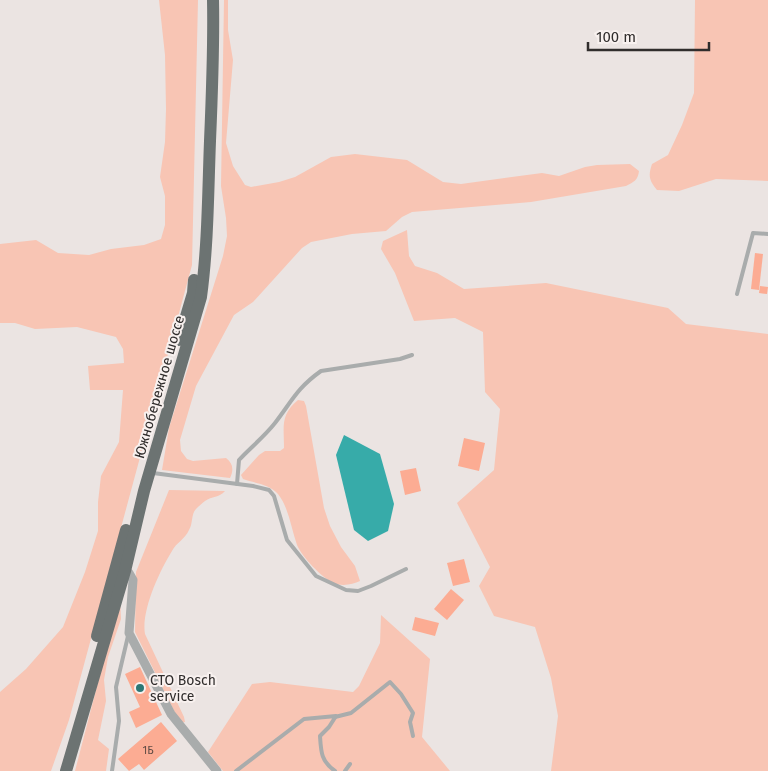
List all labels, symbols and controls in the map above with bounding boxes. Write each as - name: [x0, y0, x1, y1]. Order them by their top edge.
- scale bar: [588, 20, 709, 52]
- text: 100 m: [596, 28, 636, 46]
- street label: Южнобережное шоссе: [131, 314, 188, 461]
- place label: СТО Bosch service: [150, 672, 216, 705]
- marker: СТО Bosch service: [134, 682, 146, 694]
- house number: 1Б: [142, 744, 154, 757]

